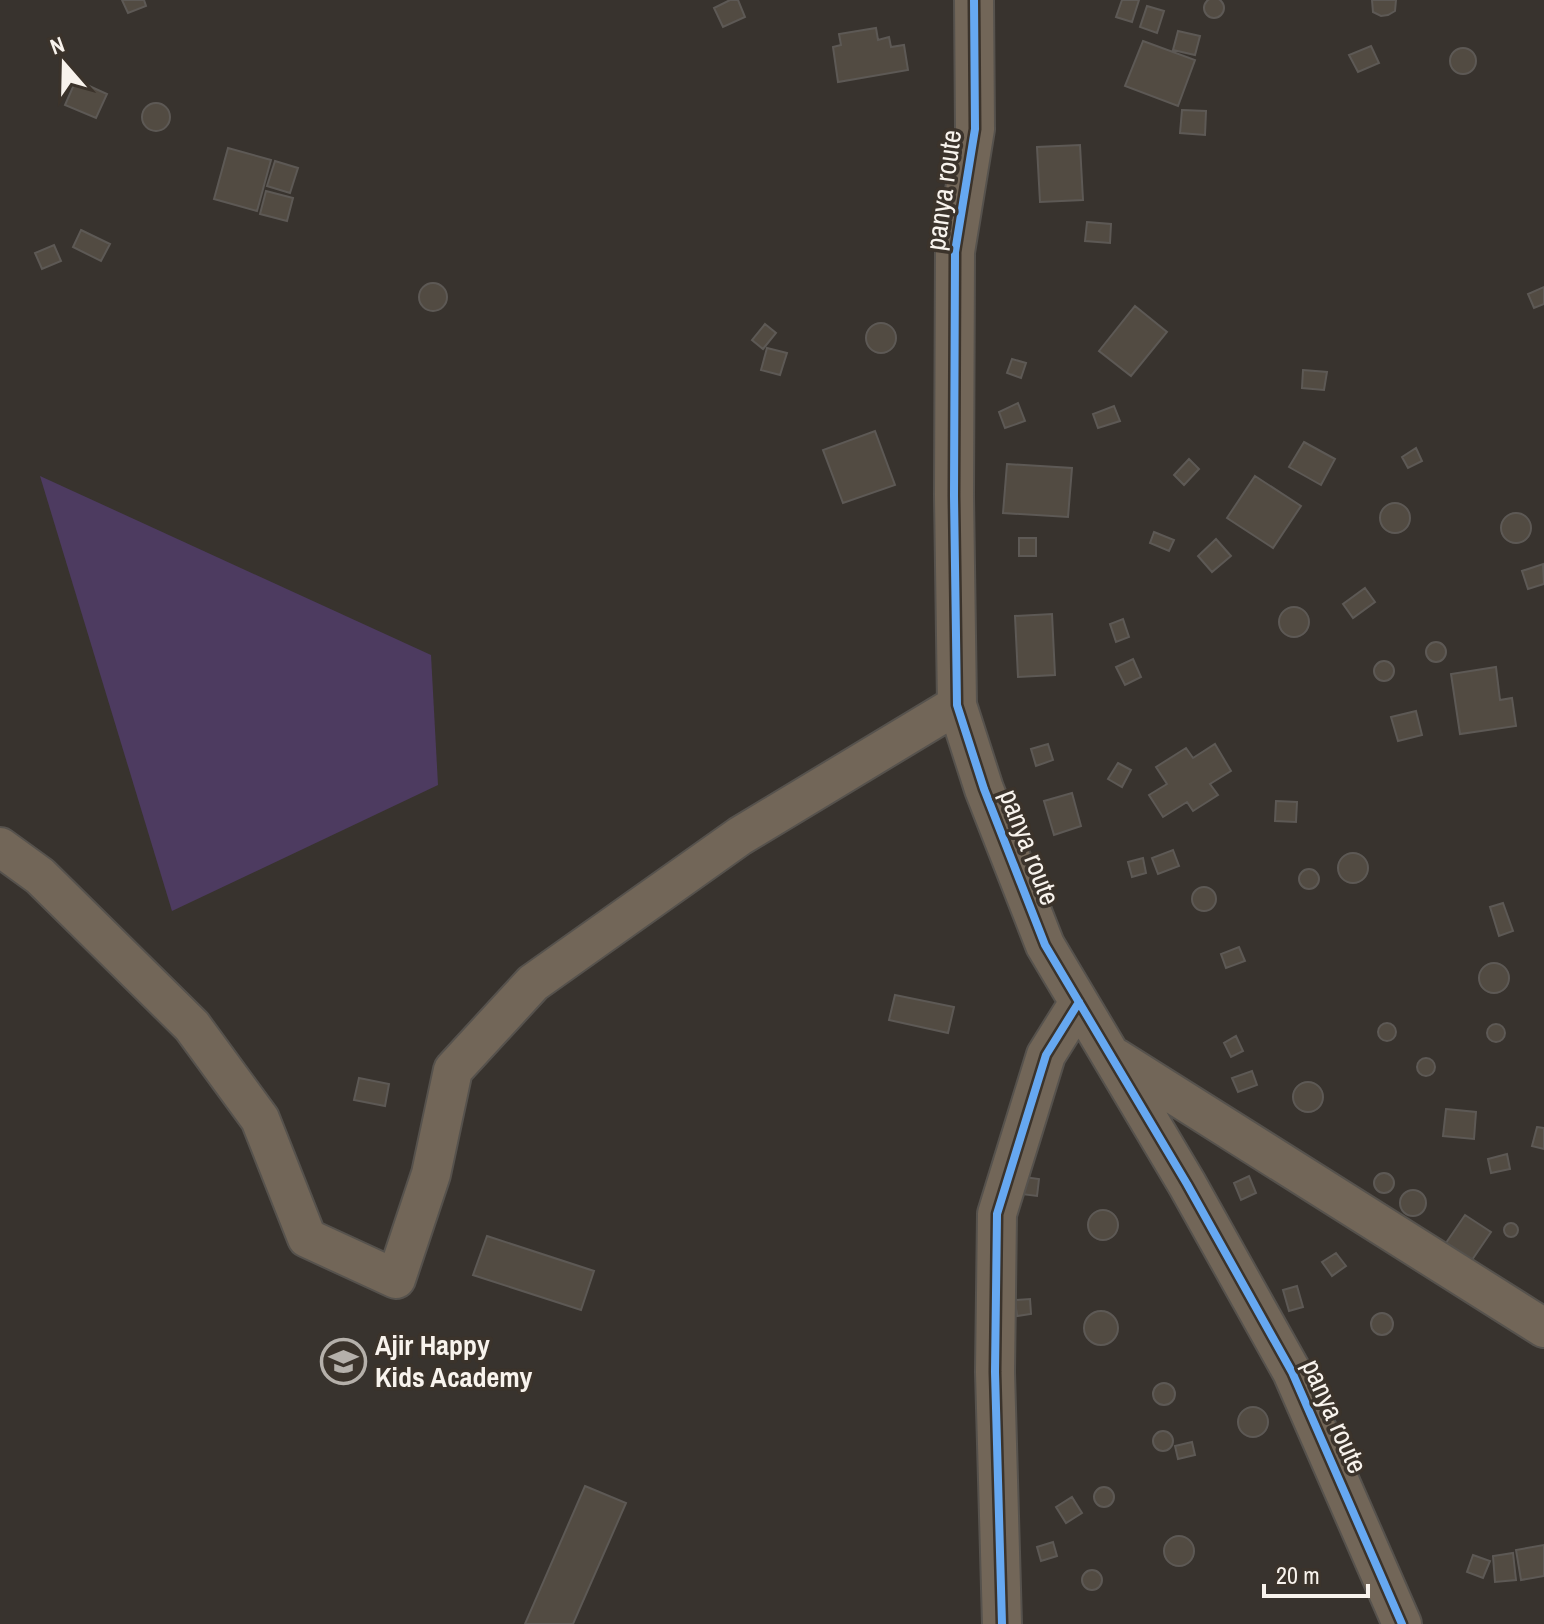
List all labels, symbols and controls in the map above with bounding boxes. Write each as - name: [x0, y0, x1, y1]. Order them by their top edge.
- north arrow: [24, 24, 104, 104]
- text: N: [46, 29, 68, 62]
- street label: panya route: [916, 127, 970, 253]
- street label: panya route: [991, 784, 1069, 910]
- place label: Ajir Happy Kids Academy: [375, 1326, 533, 1396]
- school or university icon: Ajir Happy Kids Academy: [320, 1337, 368, 1385]
- street label: panya route: [1293, 1353, 1377, 1479]
- scale bar: [1264, 1548, 1368, 1598]
- text: 20 m: [1276, 1559, 1320, 1591]

